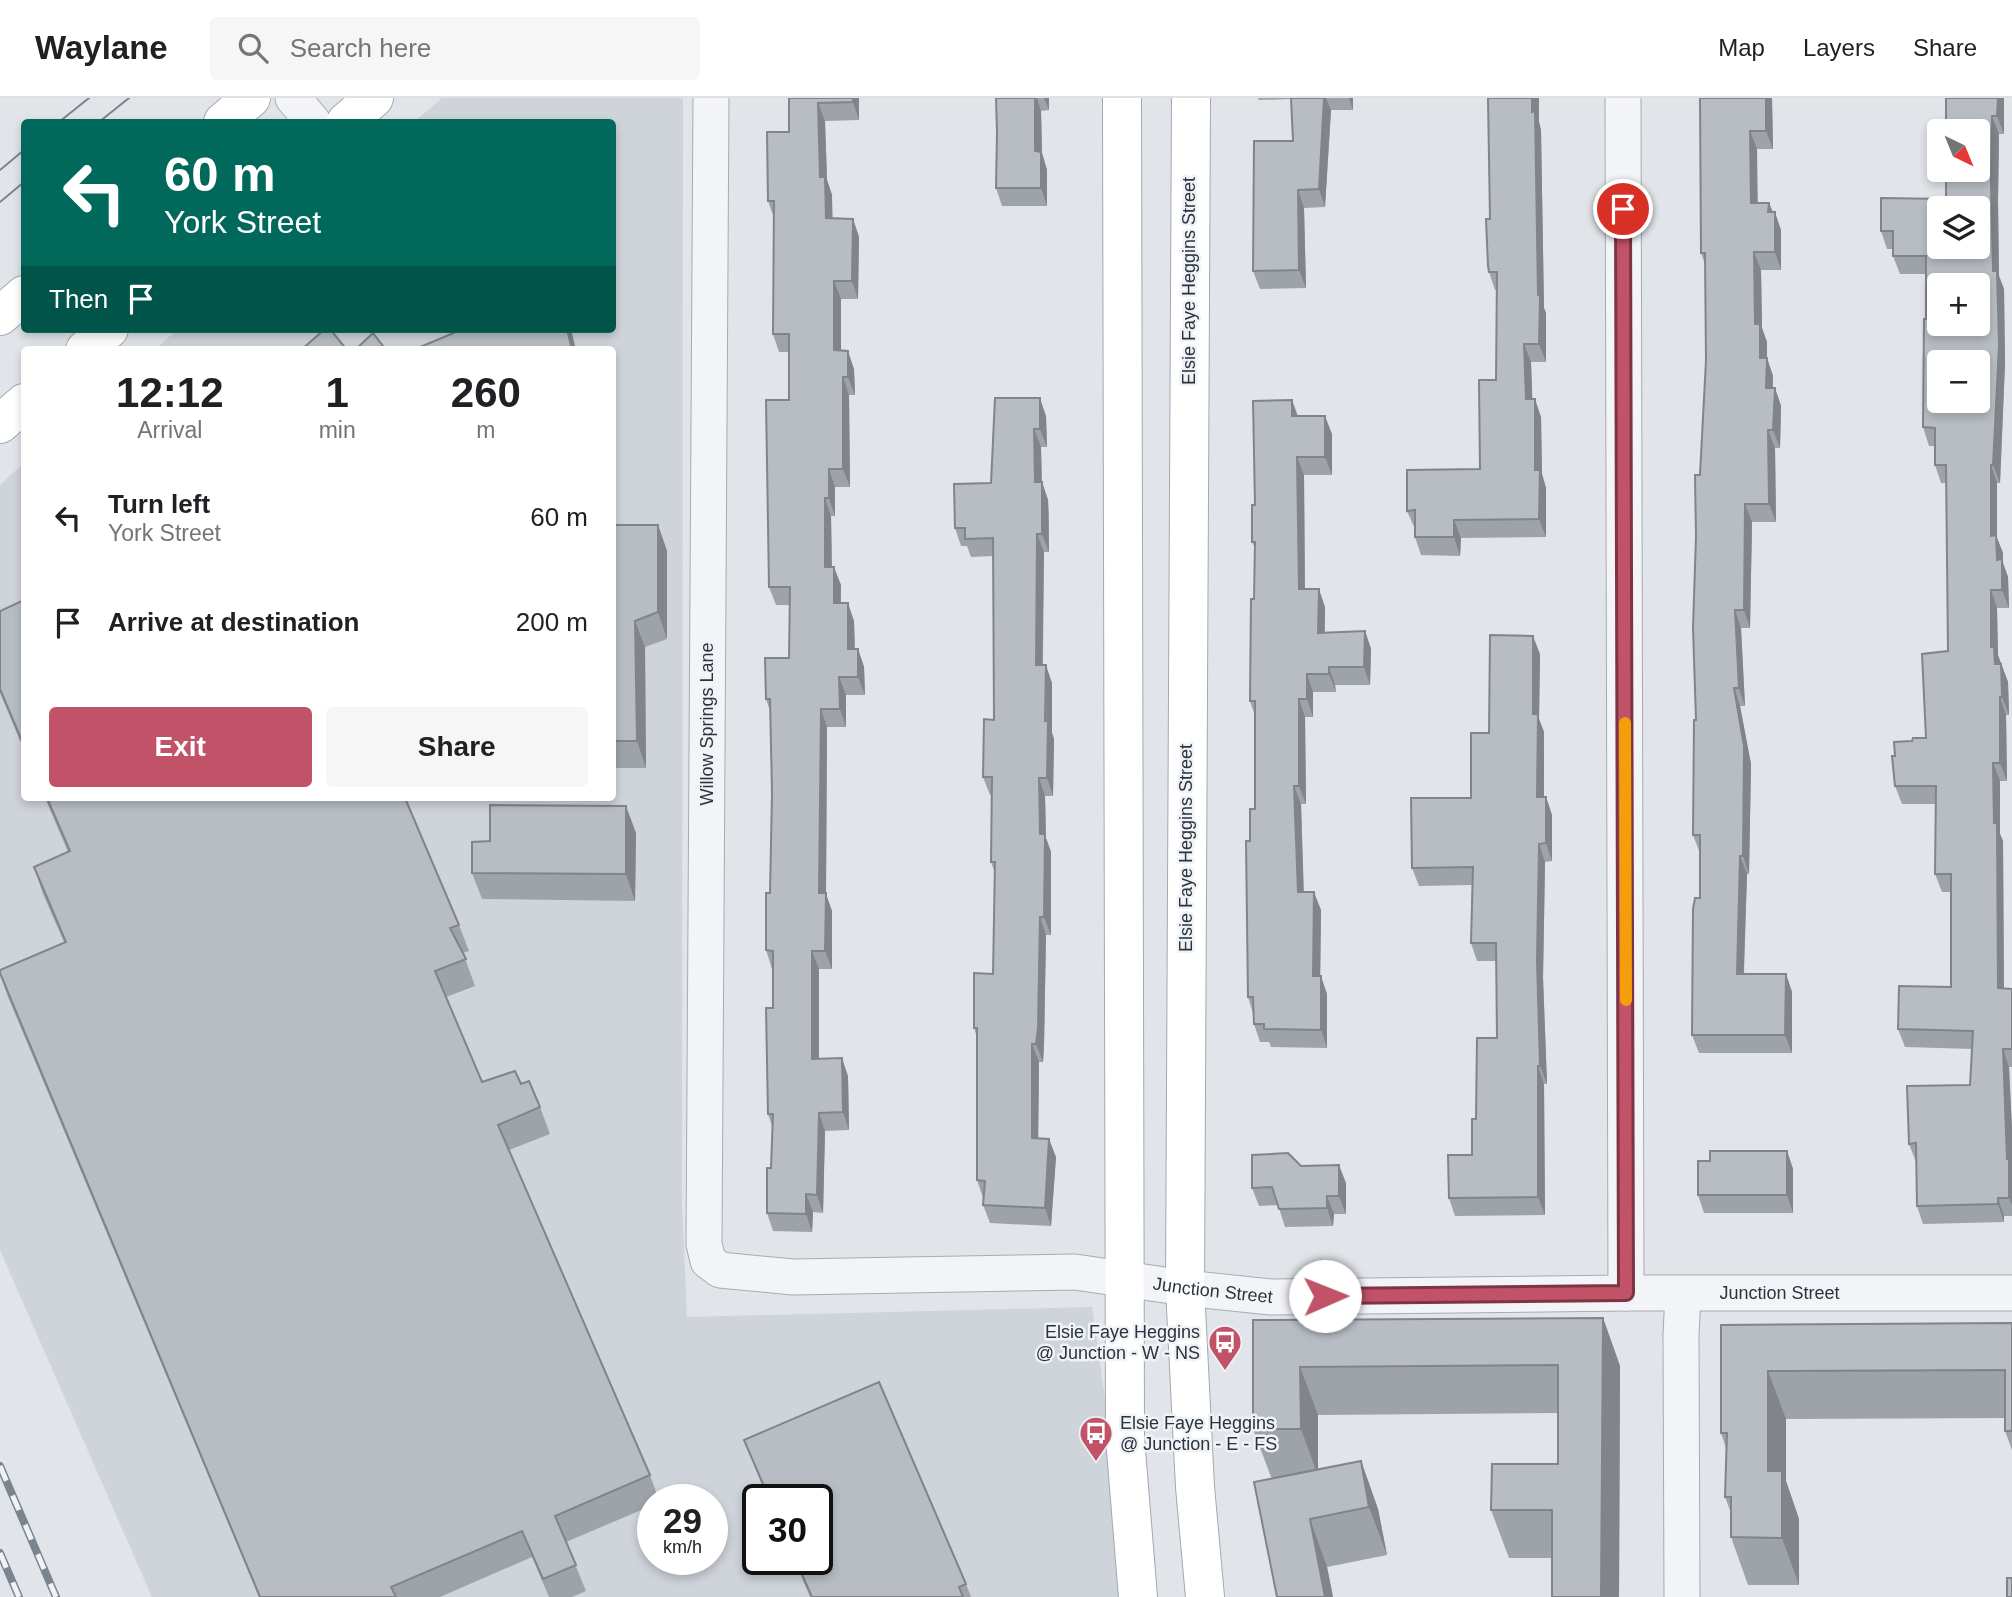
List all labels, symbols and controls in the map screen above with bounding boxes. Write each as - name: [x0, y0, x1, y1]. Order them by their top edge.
- search box: [210, 17, 700, 80]
- text: Waylane: [35, 29, 168, 66]
- icon: search: [234, 29, 272, 67]
- text: Search here: [290, 33, 431, 63]
- text: Map: [1718, 34, 1765, 61]
- text: Layers: [1803, 34, 1875, 61]
- text: Share: [1913, 34, 1977, 61]
- north arrow: [1927, 119, 1990, 182]
- map controls: [1927, 119, 1990, 413]
- icon: left: [49, 147, 140, 238]
- text: 60 m: [164, 147, 276, 201]
- street label: Elsie Faye Heggins Street: [1179, 177, 1199, 385]
- pin: [1593, 179, 1653, 239]
- icon: arrive: [1604, 190, 1642, 228]
- button: layers: [1927, 196, 1990, 259]
- text: York Street: [164, 204, 321, 240]
- button: +: [1927, 273, 1990, 336]
- icon: arrive: [122, 280, 160, 318]
- text: Then: [49, 284, 108, 314]
- button: −: [1927, 350, 1990, 413]
- text: 12:12: [116, 369, 224, 416]
- text: 1: [325, 369, 349, 416]
- text: 260: [451, 369, 521, 416]
- text: Arrival: [137, 417, 202, 443]
- text: min: [319, 417, 356, 443]
- text: m: [476, 417, 495, 443]
- text: Turn left: [108, 489, 210, 519]
- icon: left: [49, 499, 87, 537]
- text: 60 m: [530, 502, 588, 532]
- text: York Street: [108, 520, 221, 546]
- icon: arrive: [49, 604, 87, 642]
- text: Arrive at destination: [108, 607, 359, 637]
- text: 200 m: [516, 607, 588, 637]
- street label: Willow Springs Lane: [697, 642, 717, 806]
- button: Exit: [49, 707, 312, 787]
- button: Share: [326, 707, 588, 787]
- street label: Elsie Faye Heggins Street: [1176, 744, 1196, 952]
- position arrow: [1288, 1259, 1362, 1333]
- street label: Junction Street: [1152, 1273, 1274, 1307]
- street label: Junction Street: [1719, 1283, 1840, 1303]
- place label: Elsie Faye Heggins @ Junction - W - NS: [1036, 1322, 1200, 1363]
- bus stop icon: Elsie Faye Heggins @ Junction - W - NS: [1206, 1323, 1244, 1372]
- place label: Elsie Faye Heggins @ Junction - E - FS: [1120, 1413, 1277, 1454]
- bus stop icon: Elsie Faye Heggins @ Junction - E - FS: [1077, 1414, 1115, 1463]
- speed limit sign: 30: [742, 1484, 833, 1575]
- text: 29: [663, 1501, 702, 1540]
- text: km/h: [663, 1537, 702, 1557]

